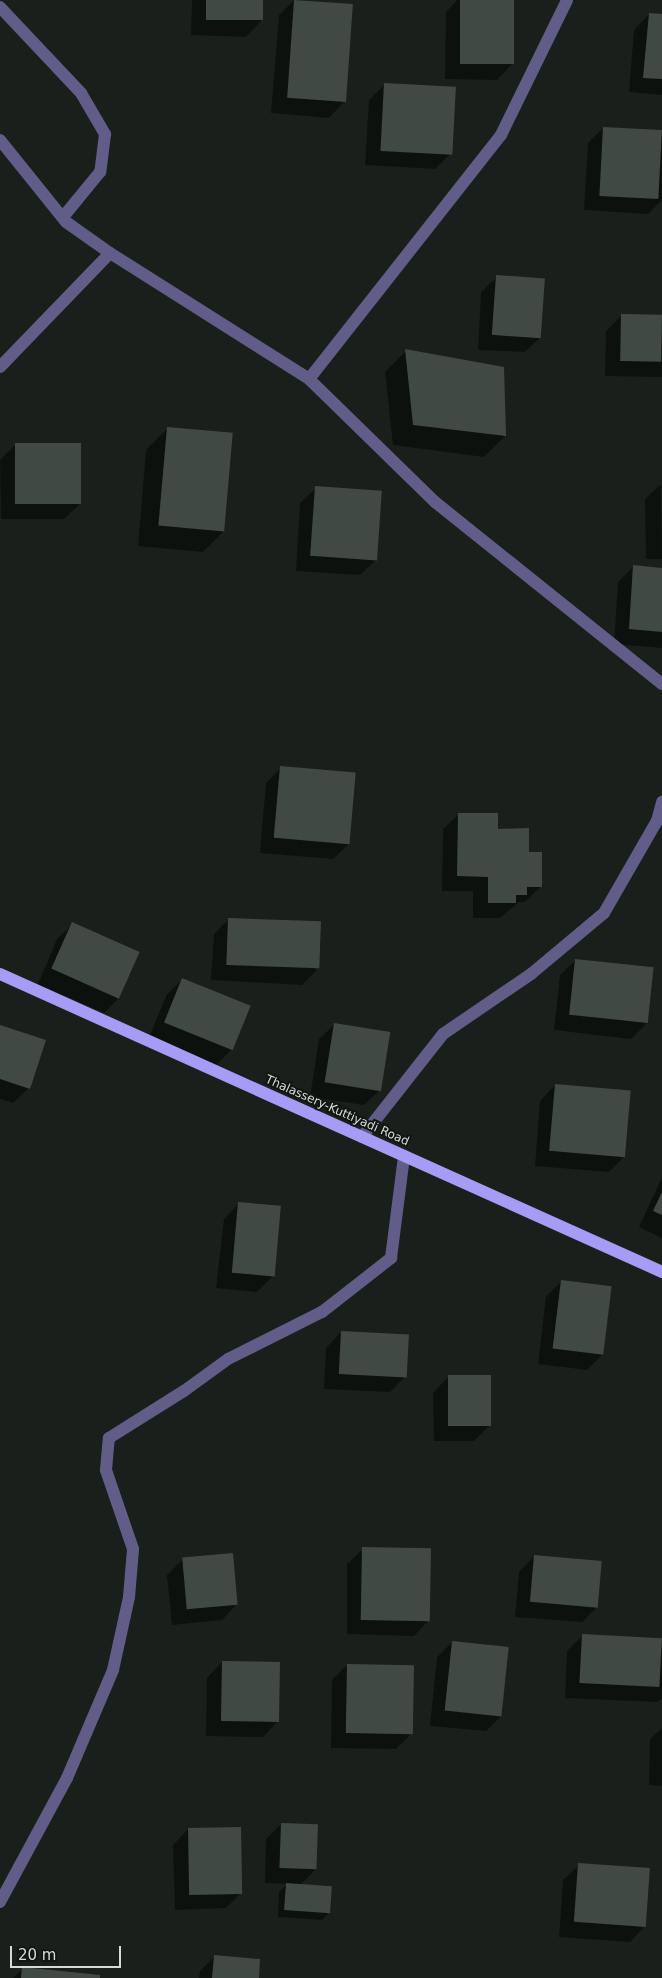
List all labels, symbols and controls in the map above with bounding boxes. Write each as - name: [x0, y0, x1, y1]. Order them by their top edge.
- street label: Thalassery-Kuttiyadi Road: [263, 1073, 411, 1149]
- scale bar: [12, 1936, 124, 1968]
- text: 20 m: [18, 1946, 56, 1964]

